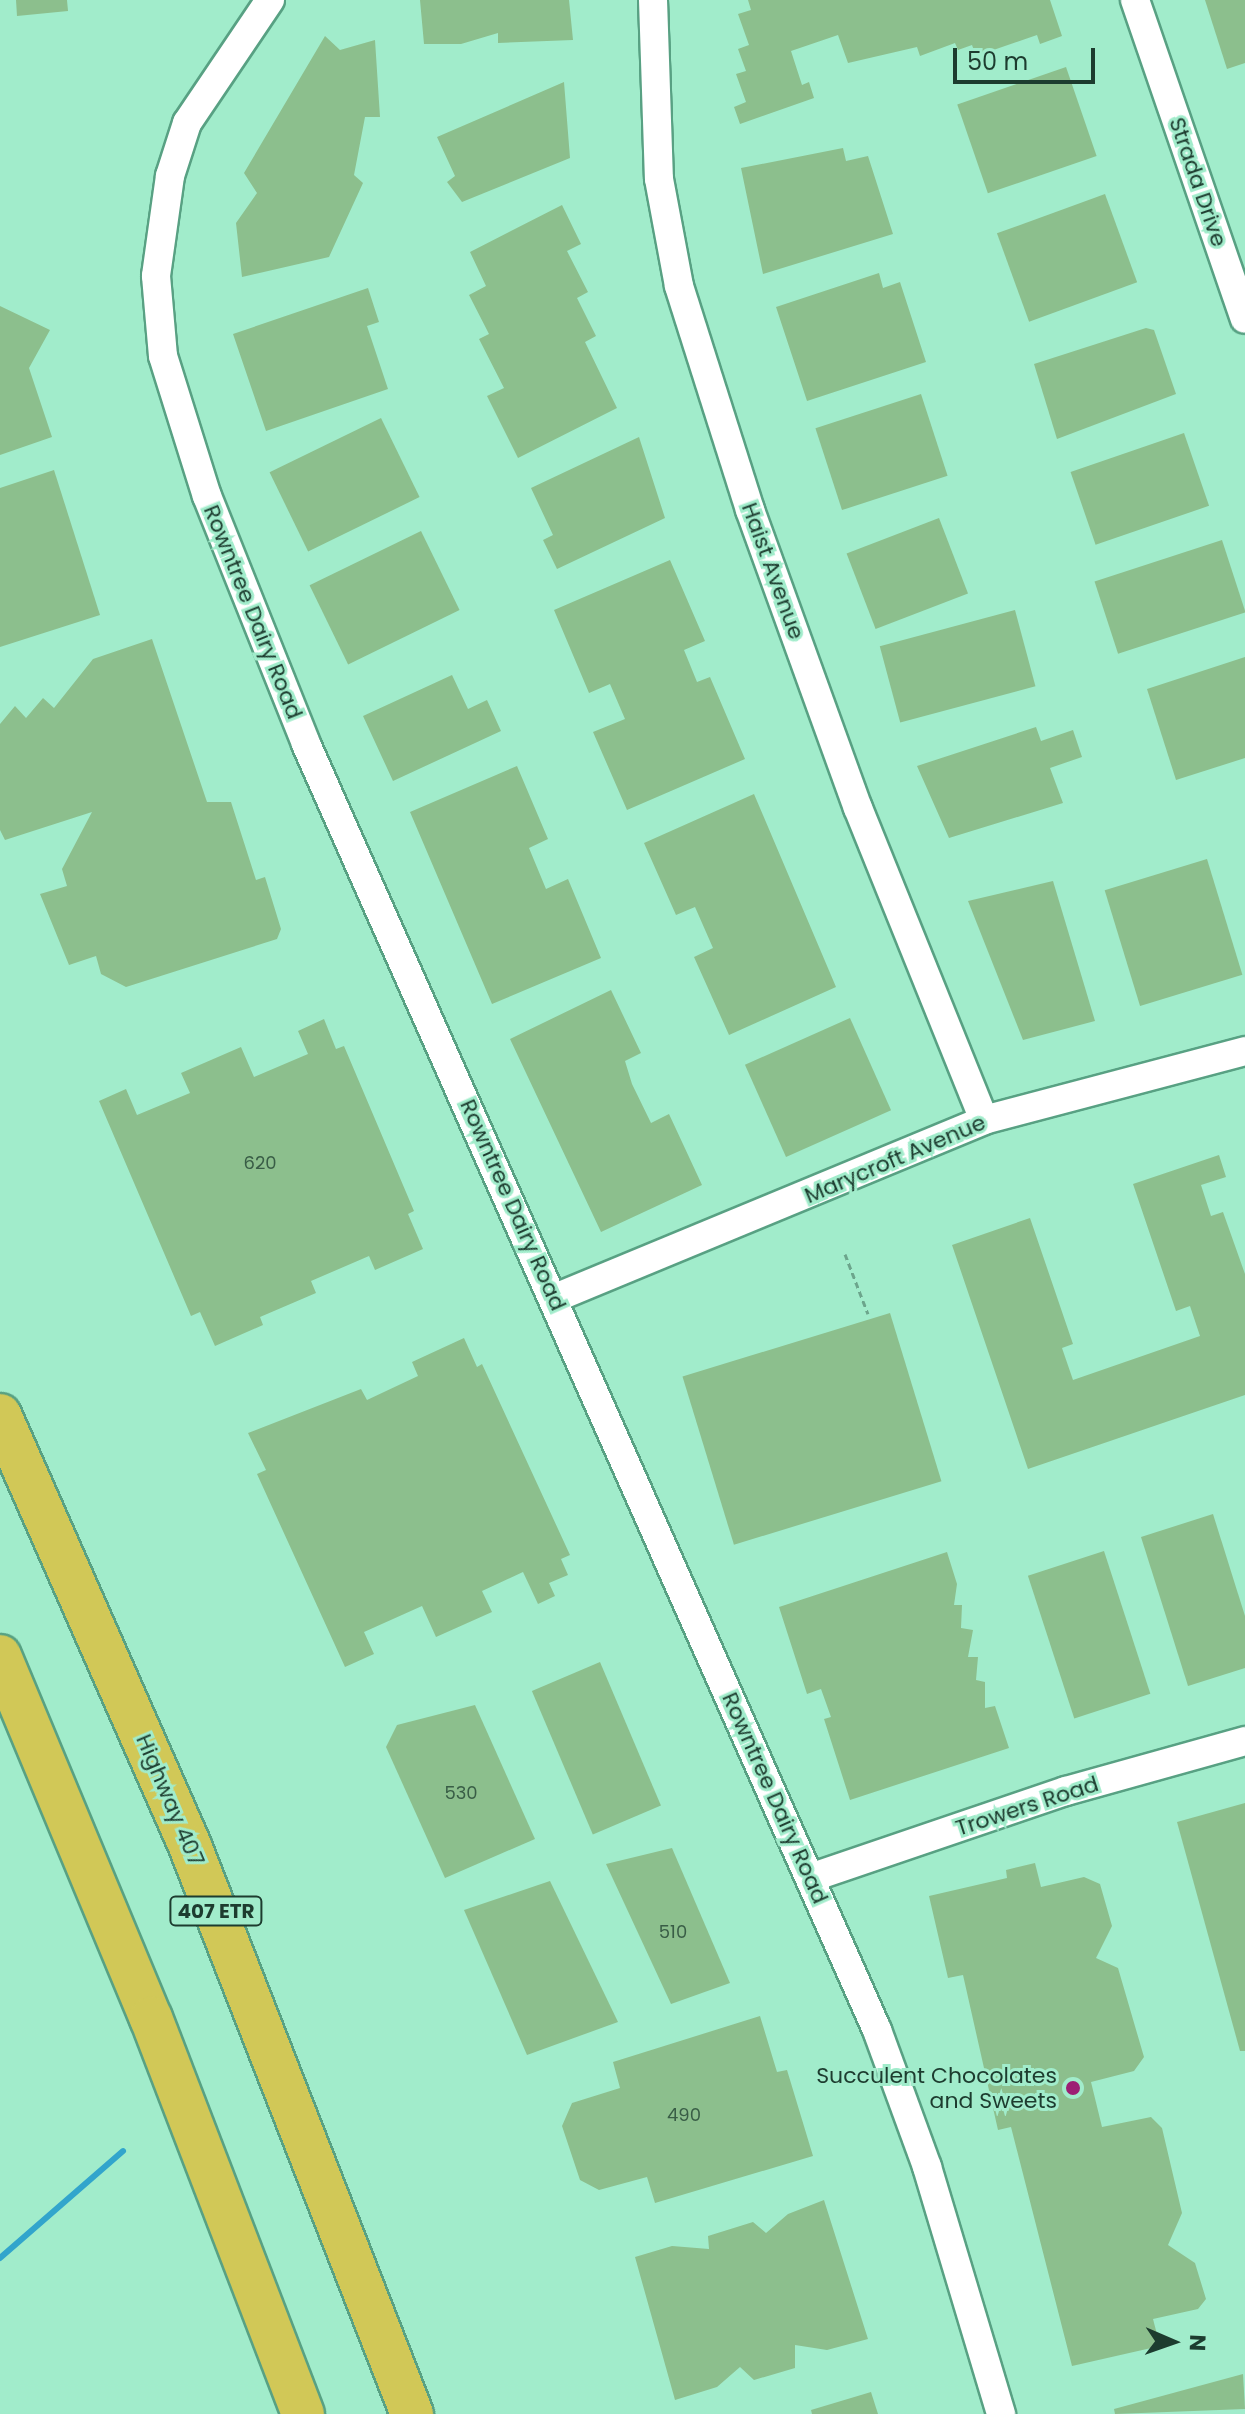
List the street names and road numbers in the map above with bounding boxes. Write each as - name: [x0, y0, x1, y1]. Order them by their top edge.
- street label: Strada Drive: [1164, 114, 1232, 250]
- street label: Haist Avenue: [736, 499, 810, 643]
- street label: Rowntree Dairy Road: [198, 501, 308, 723]
- street label: Rowntree Dairy Road: [454, 1095, 572, 1315]
- street label: Marycroft Avenue: [801, 1109, 989, 1209]
- street label: Rowntree Dairy Road: [716, 1688, 834, 1908]
- street label: Highway 407: [130, 1730, 210, 1870]
- street label: Trowers Road: [952, 1770, 1102, 1842]
- road number: 407 ETR: [168, 1895, 264, 1927]

